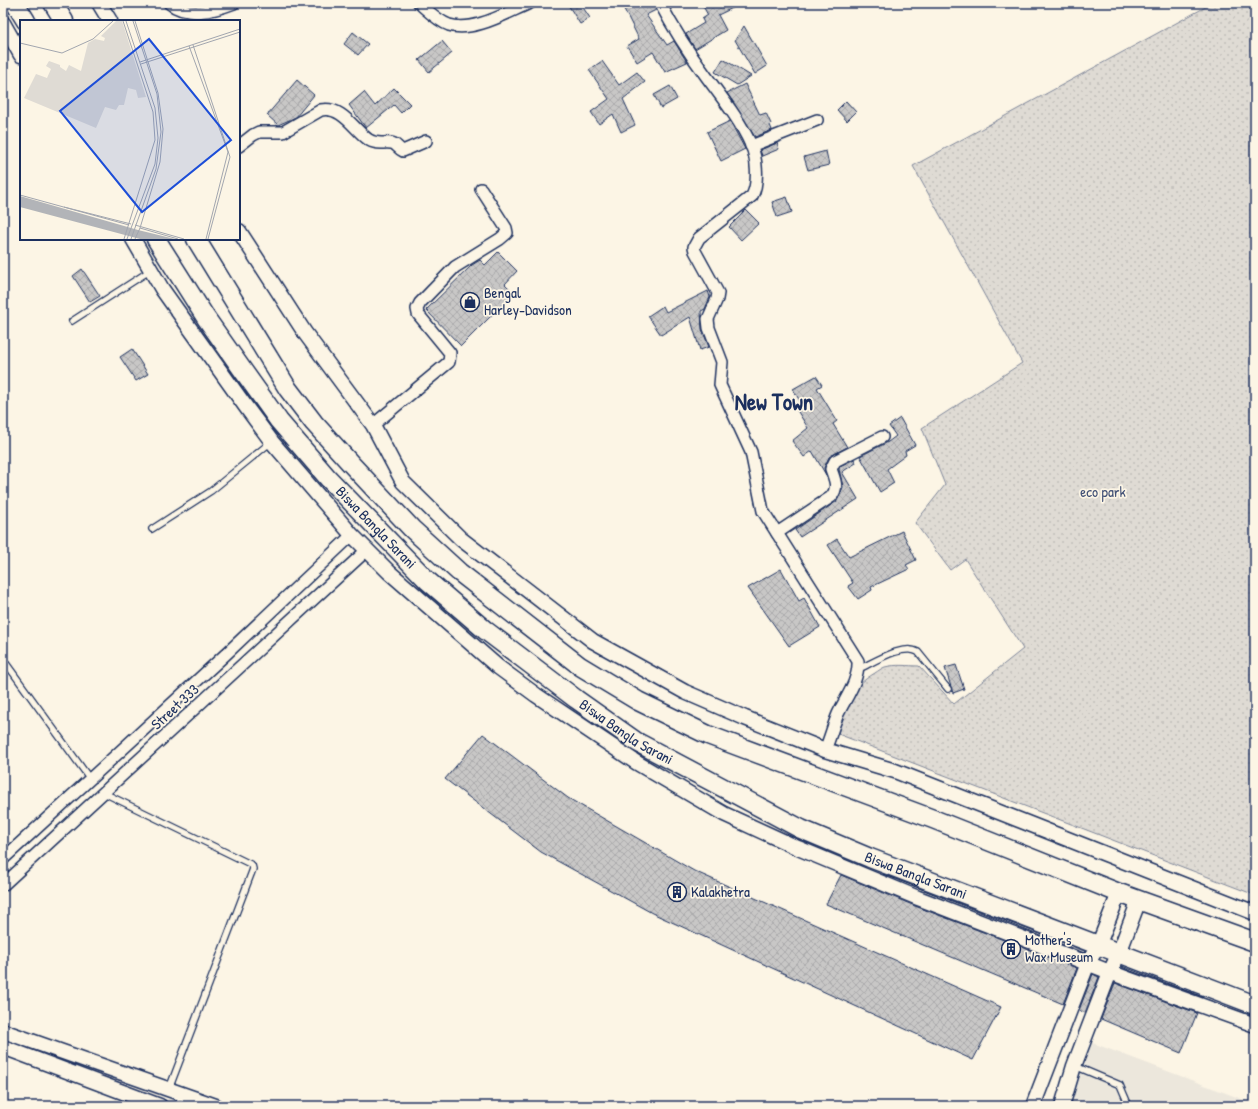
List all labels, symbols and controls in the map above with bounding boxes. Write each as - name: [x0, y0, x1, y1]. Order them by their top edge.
- inset map: [20, 20, 240, 240]
- place label: Bengal Harley-Davidson: [484, 282, 572, 320]
- shop icon: Bengal Harley-Davidson: [459, 291, 481, 313]
- district label: New Town: [735, 386, 813, 417]
- street label: Biswa Bangla Sarani: [331, 481, 422, 573]
- park label: eco park: [1080, 481, 1126, 502]
- street label: Street 333: [146, 679, 203, 734]
- street label: Biswa Bangla Sarani: [575, 694, 677, 769]
- street label: Biswa Bangla Sarani: [862, 846, 970, 904]
- building icon: Kalakhetra: [666, 881, 688, 903]
- place label: Kalakhetra: [691, 881, 750, 902]
- place label: Mother's Wax Museum: [1025, 929, 1093, 967]
- building icon: Mother's Wax Museum: [1000, 938, 1022, 960]

